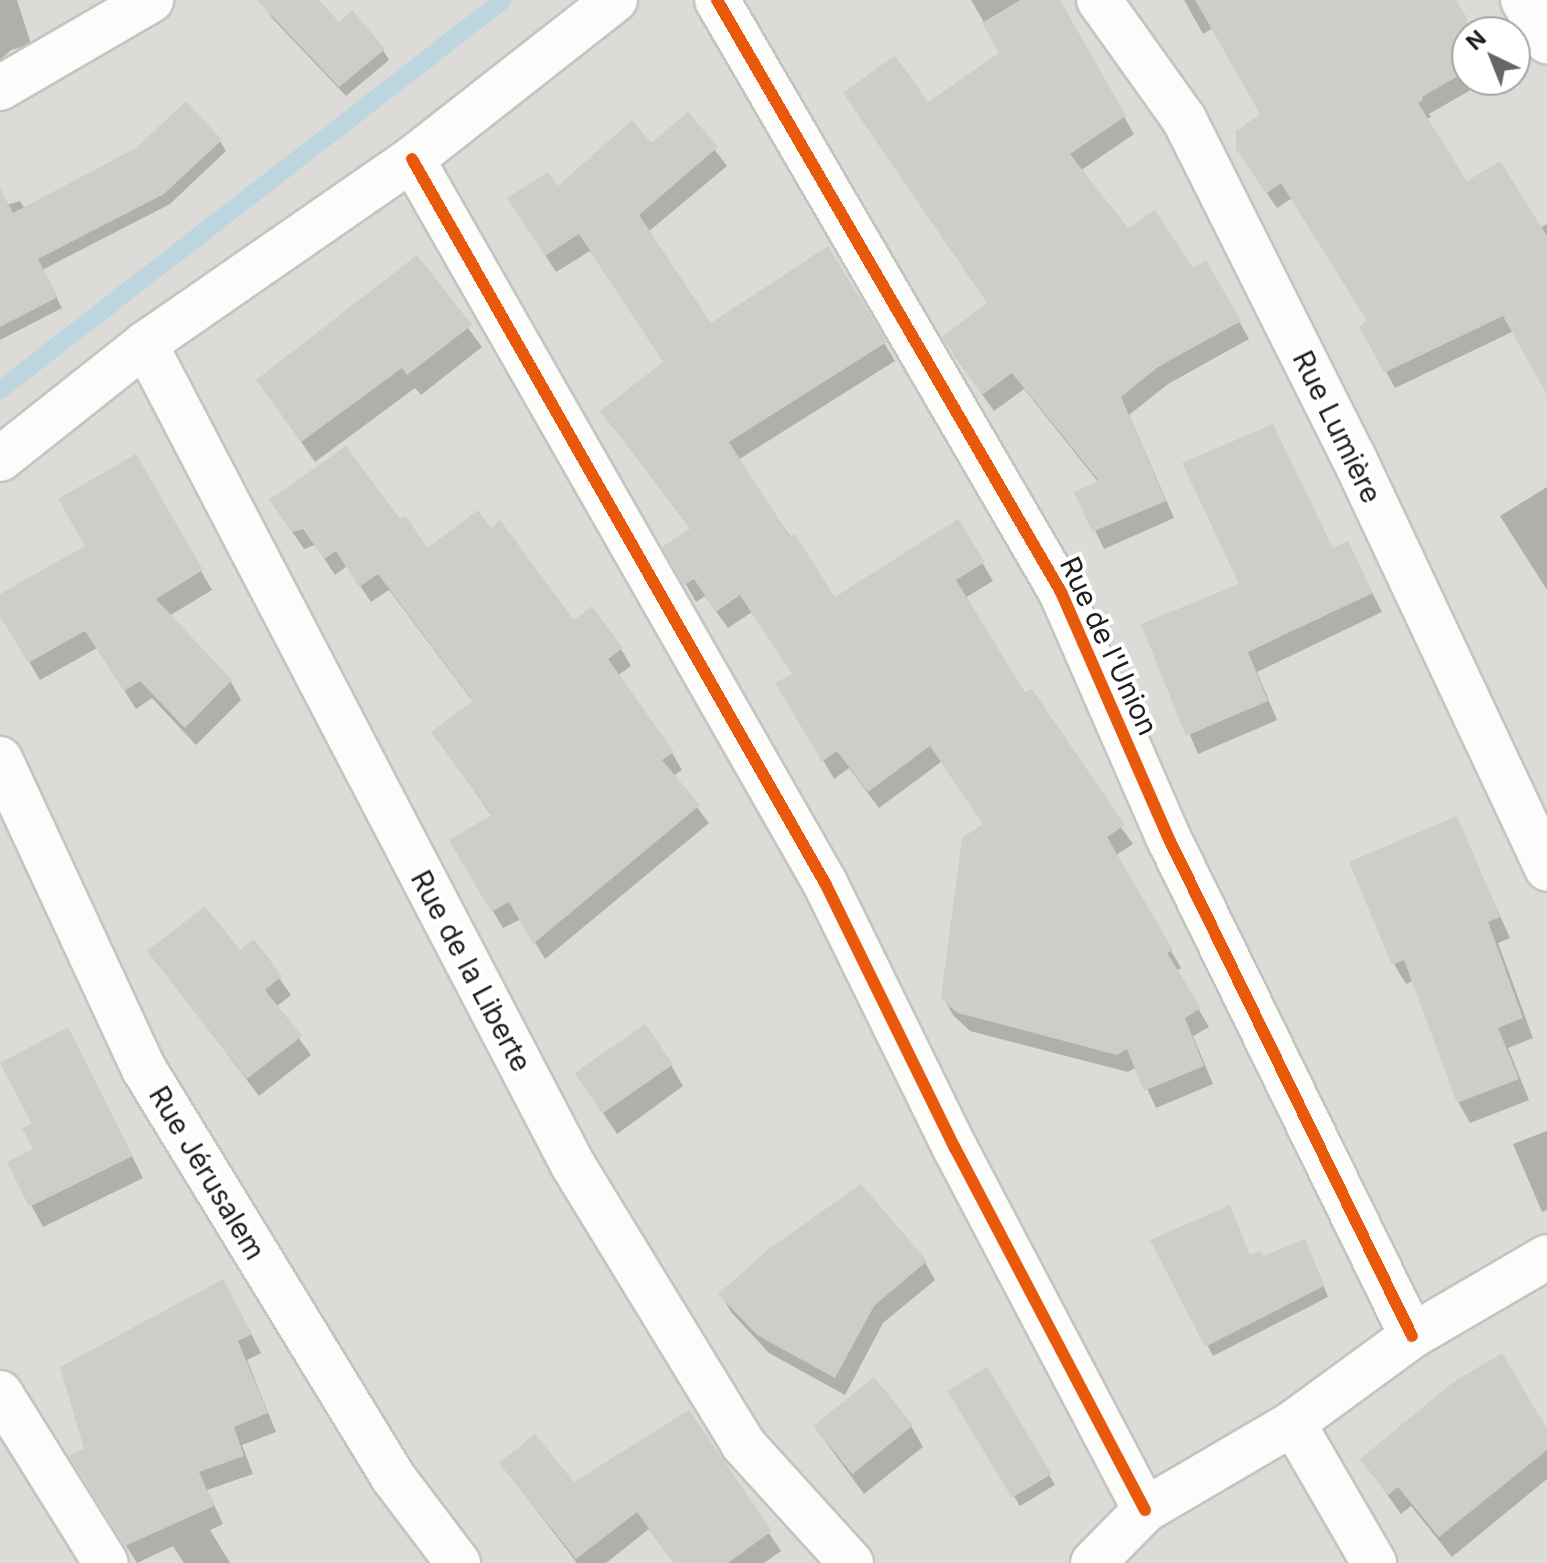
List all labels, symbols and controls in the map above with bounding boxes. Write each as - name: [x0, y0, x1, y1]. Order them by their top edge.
- north arrow: [1451, 16, 1531, 96]
- text: N: [1461, 25, 1491, 55]
- street label: Rue Lumière: [1286, 345, 1388, 509]
- street label: Rue de l'Union: [1053, 552, 1165, 740]
- street label: Rue de la Liberte: [404, 865, 538, 1077]
- street label: Rue Jérusalem: [142, 1080, 272, 1266]

